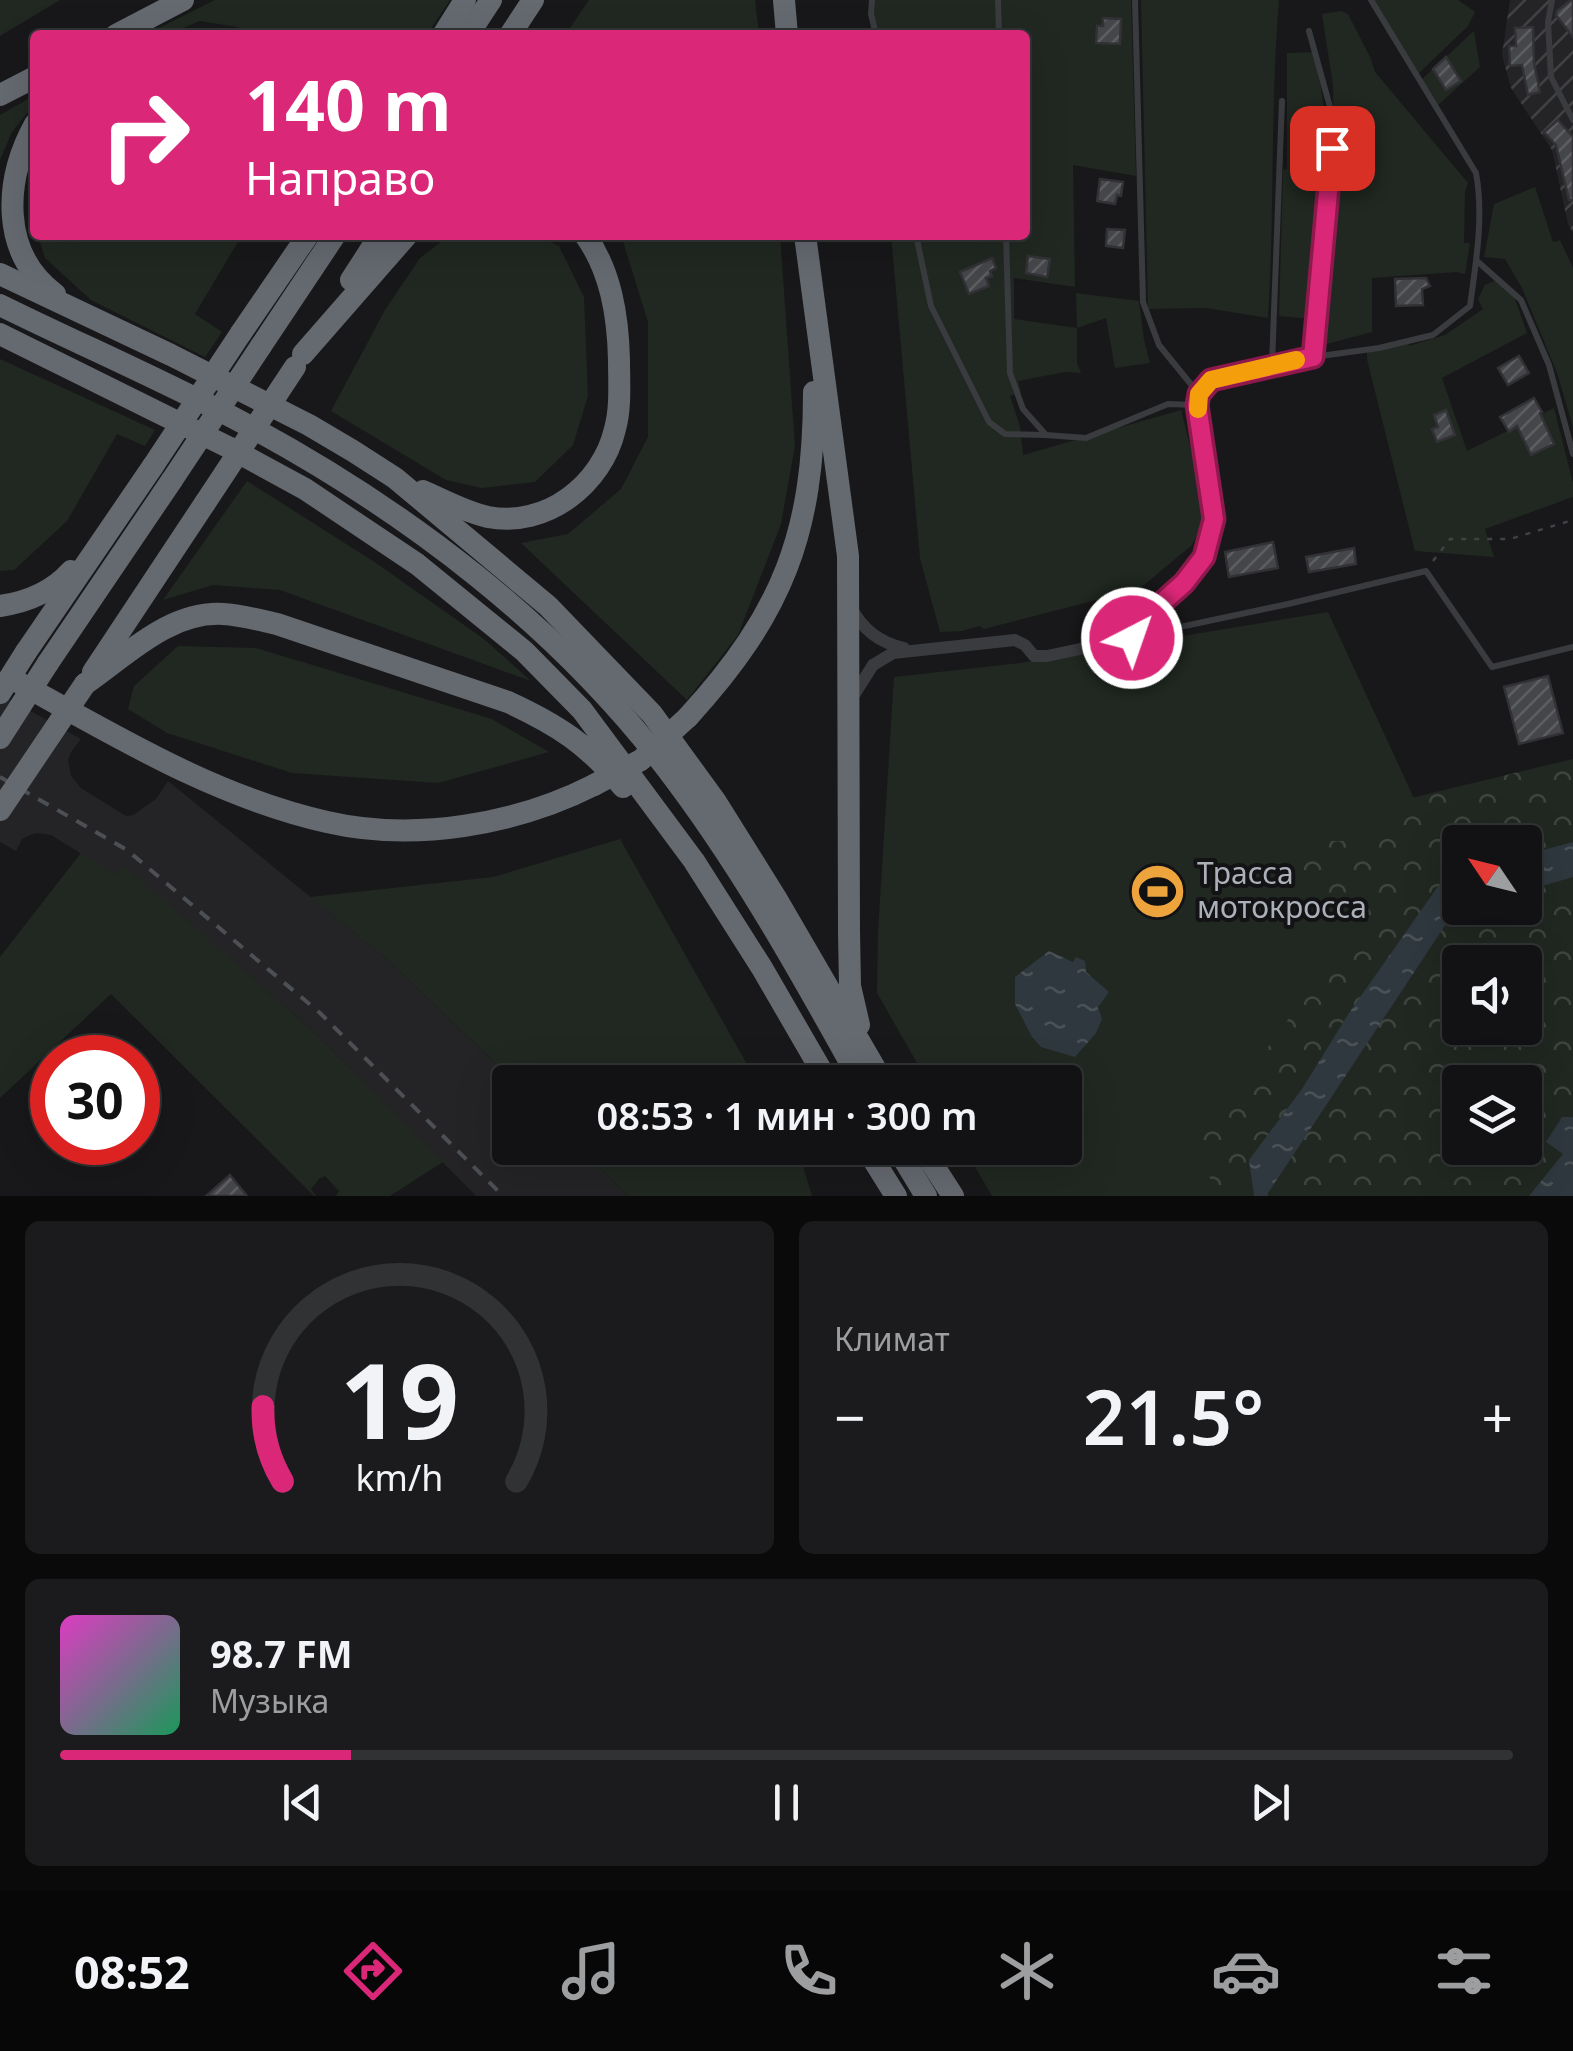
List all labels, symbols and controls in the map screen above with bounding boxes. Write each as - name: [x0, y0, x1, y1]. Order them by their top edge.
- text: 140 m: [245, 56, 452, 152]
- icon: right: [80, 70, 210, 200]
- pin: [1290, 106, 1375, 191]
- icon: arrive: [1305, 121, 1360, 176]
- text: Направо: [245, 147, 435, 208]
- position arrow: [1080, 586, 1184, 690]
- north arrow: [1442, 825, 1542, 925]
- map controls: [1442, 825, 1542, 1165]
- place label: Трасса мотокросса: [1197, 852, 1367, 927]
- sports icon: Трасса мотокросса: [1128, 861, 1188, 921]
- button: sound: [1442, 945, 1542, 1045]
- speed limit sign: 30: [30, 1035, 160, 1165]
- button: layers: [1442, 1065, 1542, 1165]
- text: 08:53 · 1 мин · 300 m: [596, 1089, 978, 1141]
- text: Климат: [834, 1317, 950, 1360]
- text: 19: [340, 1328, 459, 1469]
- text: 21.5°: [1083, 1365, 1264, 1467]
- text: −: [834, 1379, 865, 1454]
- text: +: [1482, 1379, 1513, 1454]
- text: km/h: [356, 1453, 443, 1501]
- text: 98.7 FM: [210, 1627, 352, 1679]
- text: Музыка: [210, 1679, 329, 1722]
- icon: previous: [275, 1775, 330, 1830]
- icon: pause: [759, 1775, 814, 1830]
- icon: next: [1243, 1775, 1298, 1830]
- icon: directions: [338, 1936, 408, 2006]
- icon: music: [556, 1936, 626, 2006]
- icon: phone: [774, 1936, 844, 2006]
- icon: climate: [992, 1936, 1062, 2006]
- icon: car: [1211, 1936, 1281, 2006]
- icon: filters: [1429, 1936, 1499, 2006]
- text: 08:52: [74, 1941, 190, 2002]

